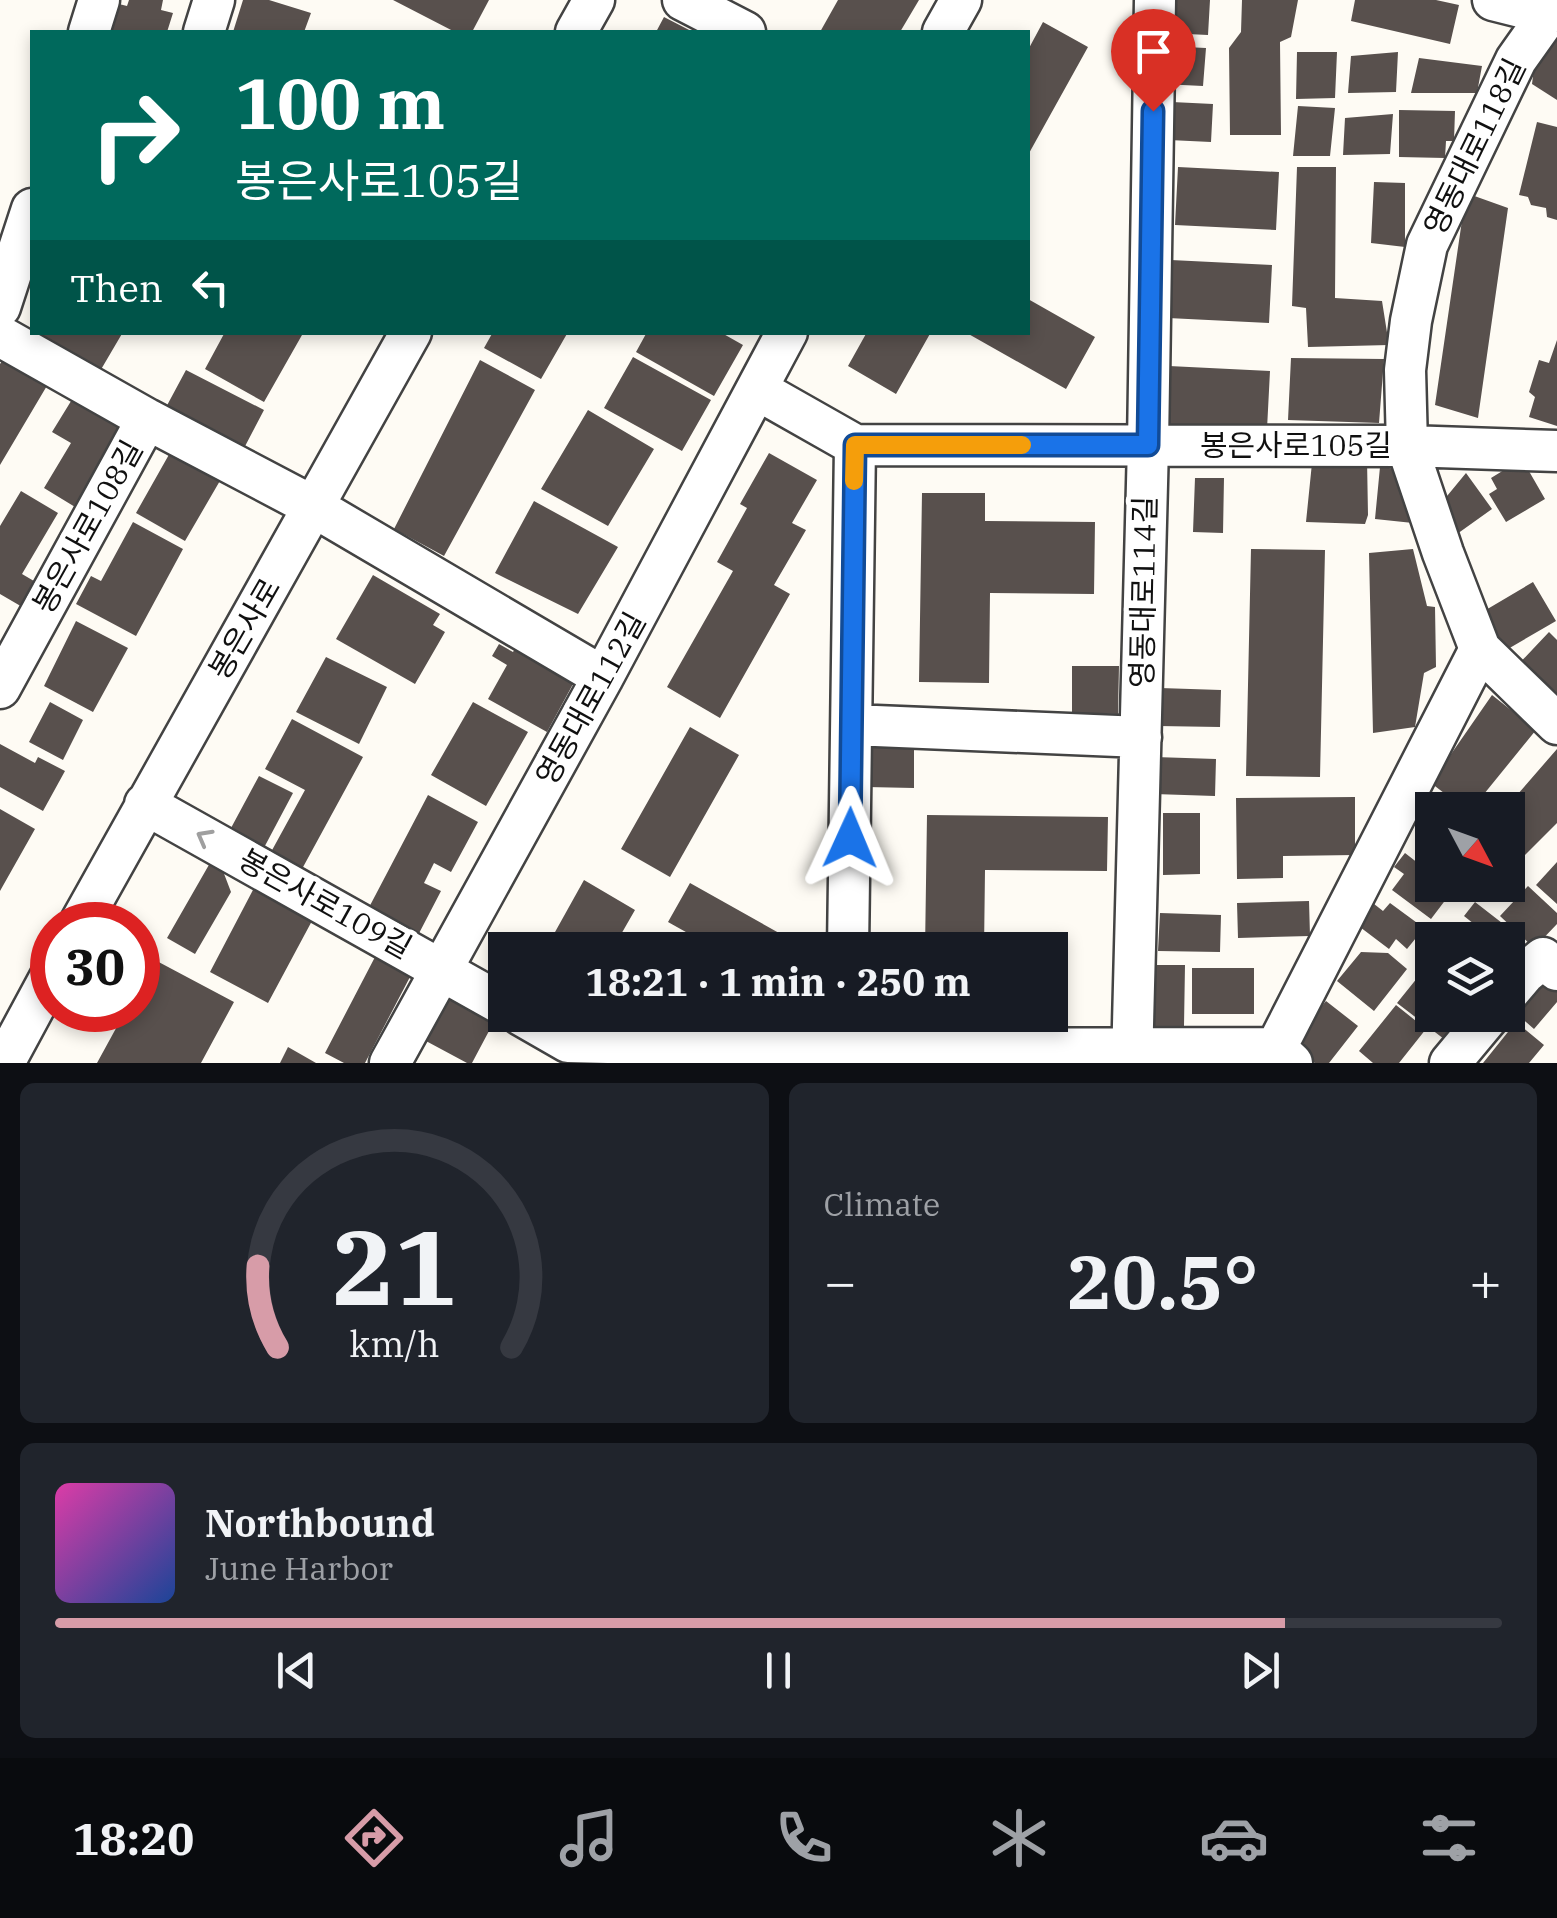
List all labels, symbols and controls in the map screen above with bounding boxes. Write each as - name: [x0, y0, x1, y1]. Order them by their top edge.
- pin: [1111, 9, 1196, 112]
- icon: arrive: [1126, 24, 1181, 79]
- street label: 영동대로118길: [1414, 52, 1533, 241]
- text: 100 m: [235, 57, 445, 148]
- icon: right: [70, 70, 200, 200]
- text: 봉은사로105길: [235, 151, 523, 209]
- icon: left: [183, 260, 238, 315]
- text: Then: [70, 263, 163, 312]
- street label: 봉은사로105길: [1200, 425, 1392, 464]
- street label: 봉은사로108길: [23, 433, 150, 620]
- street label: 영동대로114길: [1121, 496, 1164, 688]
- street label: 봉은사로: [199, 571, 288, 686]
- street label: 영동대로112길: [526, 605, 653, 792]
- position arrow: [798, 786, 902, 890]
- north arrow: [1415, 792, 1525, 902]
- map controls: [1415, 792, 1525, 1032]
- one-way arrow: [197, 829, 215, 849]
- street label: 봉은사로109길: [232, 839, 419, 966]
- speed limit sign: 30: [30, 902, 160, 1032]
- button: layers: [1415, 922, 1525, 1032]
- text: 18:21 · 1 min · 250 m: [585, 957, 971, 1006]
- text: Climate: [824, 1183, 940, 1225]
- text: 21: [332, 1198, 457, 1334]
- text: 20.5°: [1067, 1232, 1258, 1330]
- text: −: [824, 1246, 857, 1317]
- text: +: [1469, 1246, 1502, 1317]
- text: km/h: [349, 1320, 439, 1367]
- text: Northbound: [205, 1498, 435, 1547]
- text: June Harbor: [205, 1547, 393, 1589]
- icon: previous: [269, 1643, 324, 1698]
- icon: pause: [751, 1643, 806, 1698]
- icon: next: [1233, 1643, 1288, 1698]
- icon: directions: [339, 1803, 409, 1873]
- icon: music: [554, 1803, 624, 1873]
- icon: phone: [769, 1803, 839, 1873]
- icon: climate: [984, 1803, 1054, 1873]
- icon: car: [1199, 1803, 1269, 1873]
- icon: filters: [1414, 1803, 1484, 1873]
- text: 18:20: [73, 1809, 194, 1867]

